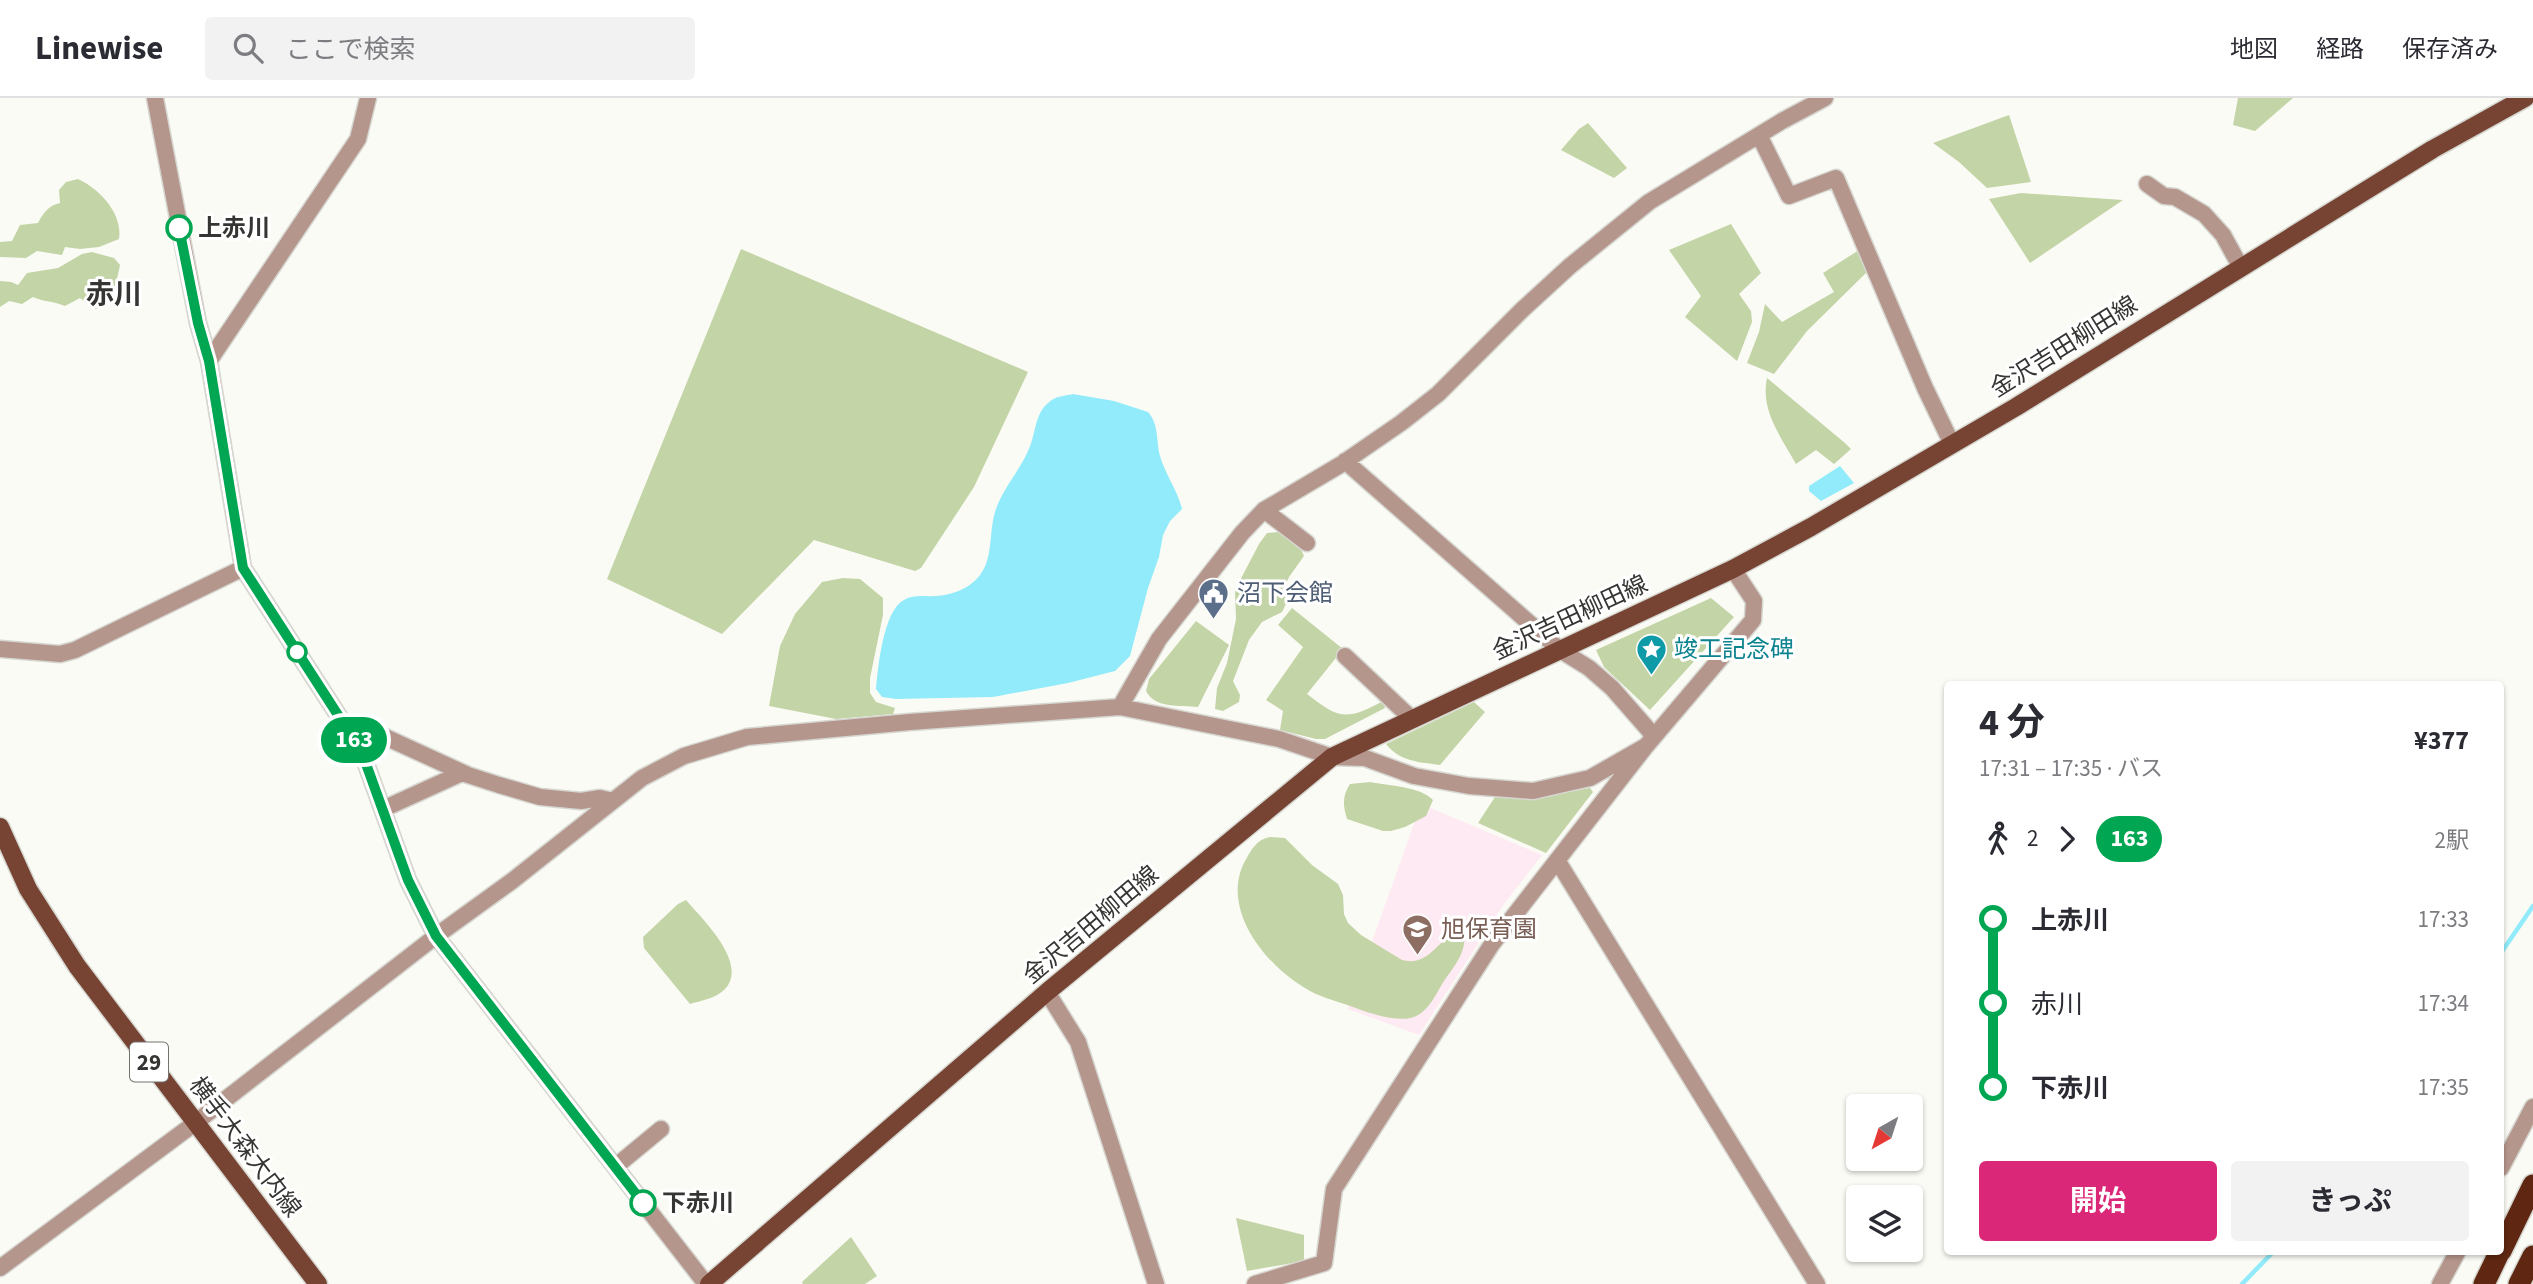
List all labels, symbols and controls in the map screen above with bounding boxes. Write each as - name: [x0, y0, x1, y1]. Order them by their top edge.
- search box: [205, 17, 695, 80]
- text: Linewise: [35, 25, 163, 72]
- icon: search: [229, 29, 267, 67]
- text: ここで検索: [285, 31, 415, 68]
- text: 地図: [2230, 32, 2278, 67]
- text: 経路: [2316, 32, 2364, 67]
- text: 保存済み: [2402, 32, 2498, 67]
- place label: 上赤川: [198, 211, 270, 246]
- marker: 上赤川: [166, 215, 192, 241]
- district label: 赤川: [86, 274, 142, 314]
- street label: 金沢吉田柳田線: [1983, 288, 2145, 406]
- street label: 金沢吉田柳田線: [1486, 567, 1654, 669]
- public building icon: 沼下会館: [1197, 576, 1231, 620]
- place label: 沼下会館: [1237, 576, 1333, 611]
- place icon: 竣工記念碑: [1634, 632, 1668, 676]
- place label: 竣工記念碑: [1674, 632, 1794, 667]
- unlabelled marker: [287, 642, 307, 662]
- text: 4 分: [1979, 696, 2045, 750]
- line badge: 163: [314, 717, 394, 763]
- text: 163: [335, 722, 373, 757]
- text: ¥377: [2414, 722, 2469, 759]
- text: 17:31 – 17:35 · バス: [1979, 752, 2163, 785]
- icon: walk: [1979, 820, 2017, 858]
- icon: forward: [2048, 820, 2086, 858]
- text: 163: [2110, 821, 2148, 856]
- text: 2: [2027, 822, 2038, 855]
- text: 2駅: [2435, 824, 2469, 857]
- street label: 金沢吉田柳田線: [1015, 858, 1167, 992]
- text: 上赤川: [2031, 902, 2109, 939]
- text: 17:33: [2418, 903, 2469, 936]
- school or university icon: 旭保育園: [1401, 912, 1435, 956]
- place label: 旭保育園: [1441, 912, 1537, 947]
- text: 赤川: [2031, 986, 2083, 1023]
- text: 17:34: [2418, 987, 2469, 1020]
- road number: 29: [130, 1043, 168, 1082]
- street label: 横手大森大内線: [180, 1069, 310, 1225]
- text: 下赤川: [2031, 1070, 2109, 1107]
- text: 17:35: [2418, 1071, 2469, 1104]
- north arrow: [1846, 1094, 1923, 1171]
- map controls: [1846, 1094, 1923, 1262]
- button: 開始: [1979, 1161, 2217, 1241]
- button: きっぷ: [2231, 1161, 2469, 1241]
- button: layers: [1846, 1185, 1923, 1262]
- place label: 下赤川: [662, 1186, 734, 1221]
- marker: 下赤川: [630, 1190, 656, 1216]

